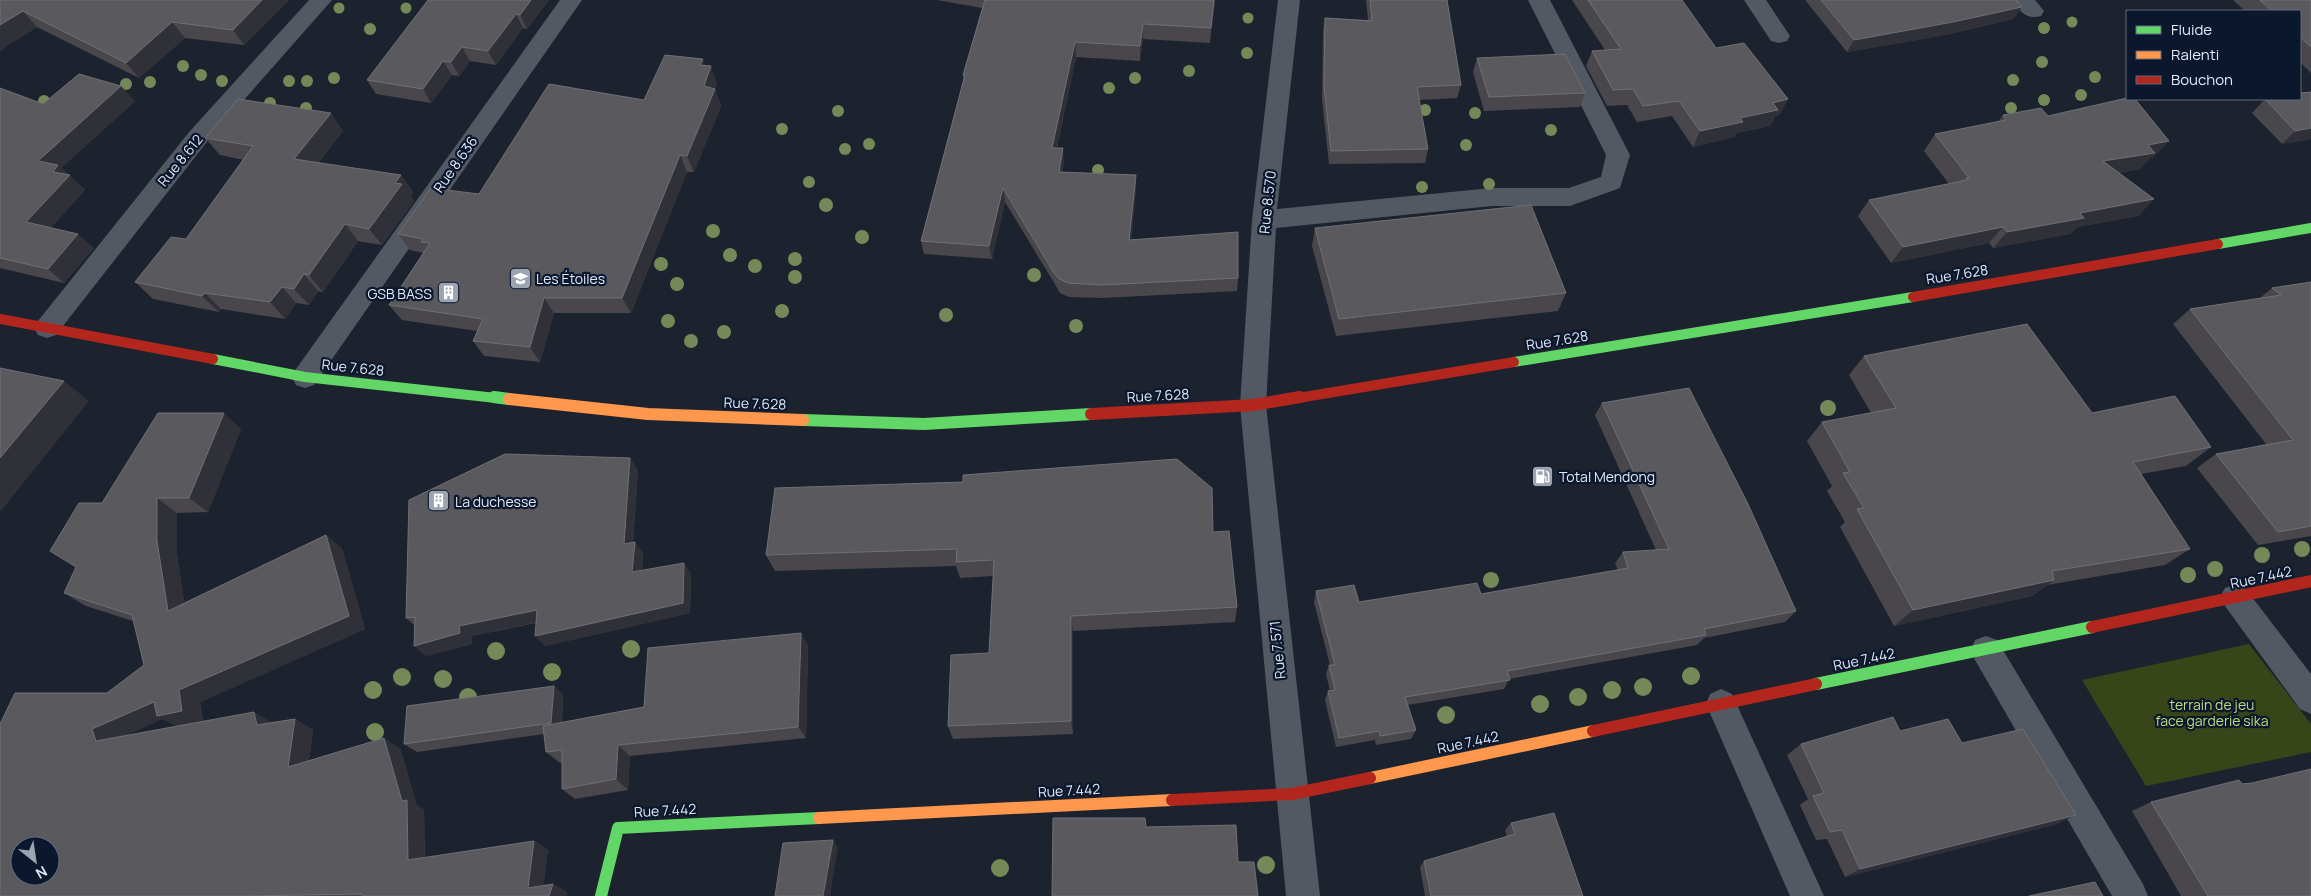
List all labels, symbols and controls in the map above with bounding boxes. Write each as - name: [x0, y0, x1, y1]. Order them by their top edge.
- legend: [2126, 10, 2301, 100]
- text: Fluide: [2171, 19, 2212, 40]
- text: Ralenti: [2171, 44, 2219, 65]
- text: Bouchon: [2171, 69, 2233, 90]
- street label: Rue 8.612: [153, 130, 207, 190]
- street label: Rue 8.636: [429, 132, 481, 196]
- street label: Rue 8.570: [1254, 169, 1280, 235]
- street label: Rue 7.628: [1925, 260, 1989, 288]
- school or university icon: Les Étoiles: [508, 266, 532, 290]
- place label: Les Étoiles: [536, 269, 605, 288]
- building icon: GSB BASS: [436, 281, 460, 305]
- place label: GSB BASS: [367, 284, 432, 303]
- street label: Rue 7.628: [1525, 326, 1589, 354]
- street label: Rue 7.628: [321, 354, 385, 380]
- street label: Rue 7.628: [1126, 384, 1190, 406]
- street label: Rue 7.628: [723, 392, 787, 414]
- fuel station icon: Total Mendong: [1531, 464, 1555, 488]
- place label: Total Mendong: [1559, 467, 1655, 486]
- building icon: La duchesse: [427, 489, 451, 513]
- place label: La duchesse: [455, 492, 536, 511]
- street label: Rue 7.442: [2229, 561, 2294, 593]
- street label: Rue 7.571: [1265, 620, 1289, 680]
- street label: Rue 7.442: [1832, 643, 1897, 675]
- park label: terrain de jeu face garderie sika: [2155, 695, 2269, 730]
- street label: Rue 7.442: [1436, 726, 1501, 758]
- street label: Rue 7.442: [1037, 779, 1101, 801]
- street label: Rue 7.442: [633, 799, 697, 821]
- north arrow: [10, 836, 60, 886]
- text: N: [33, 862, 51, 883]

